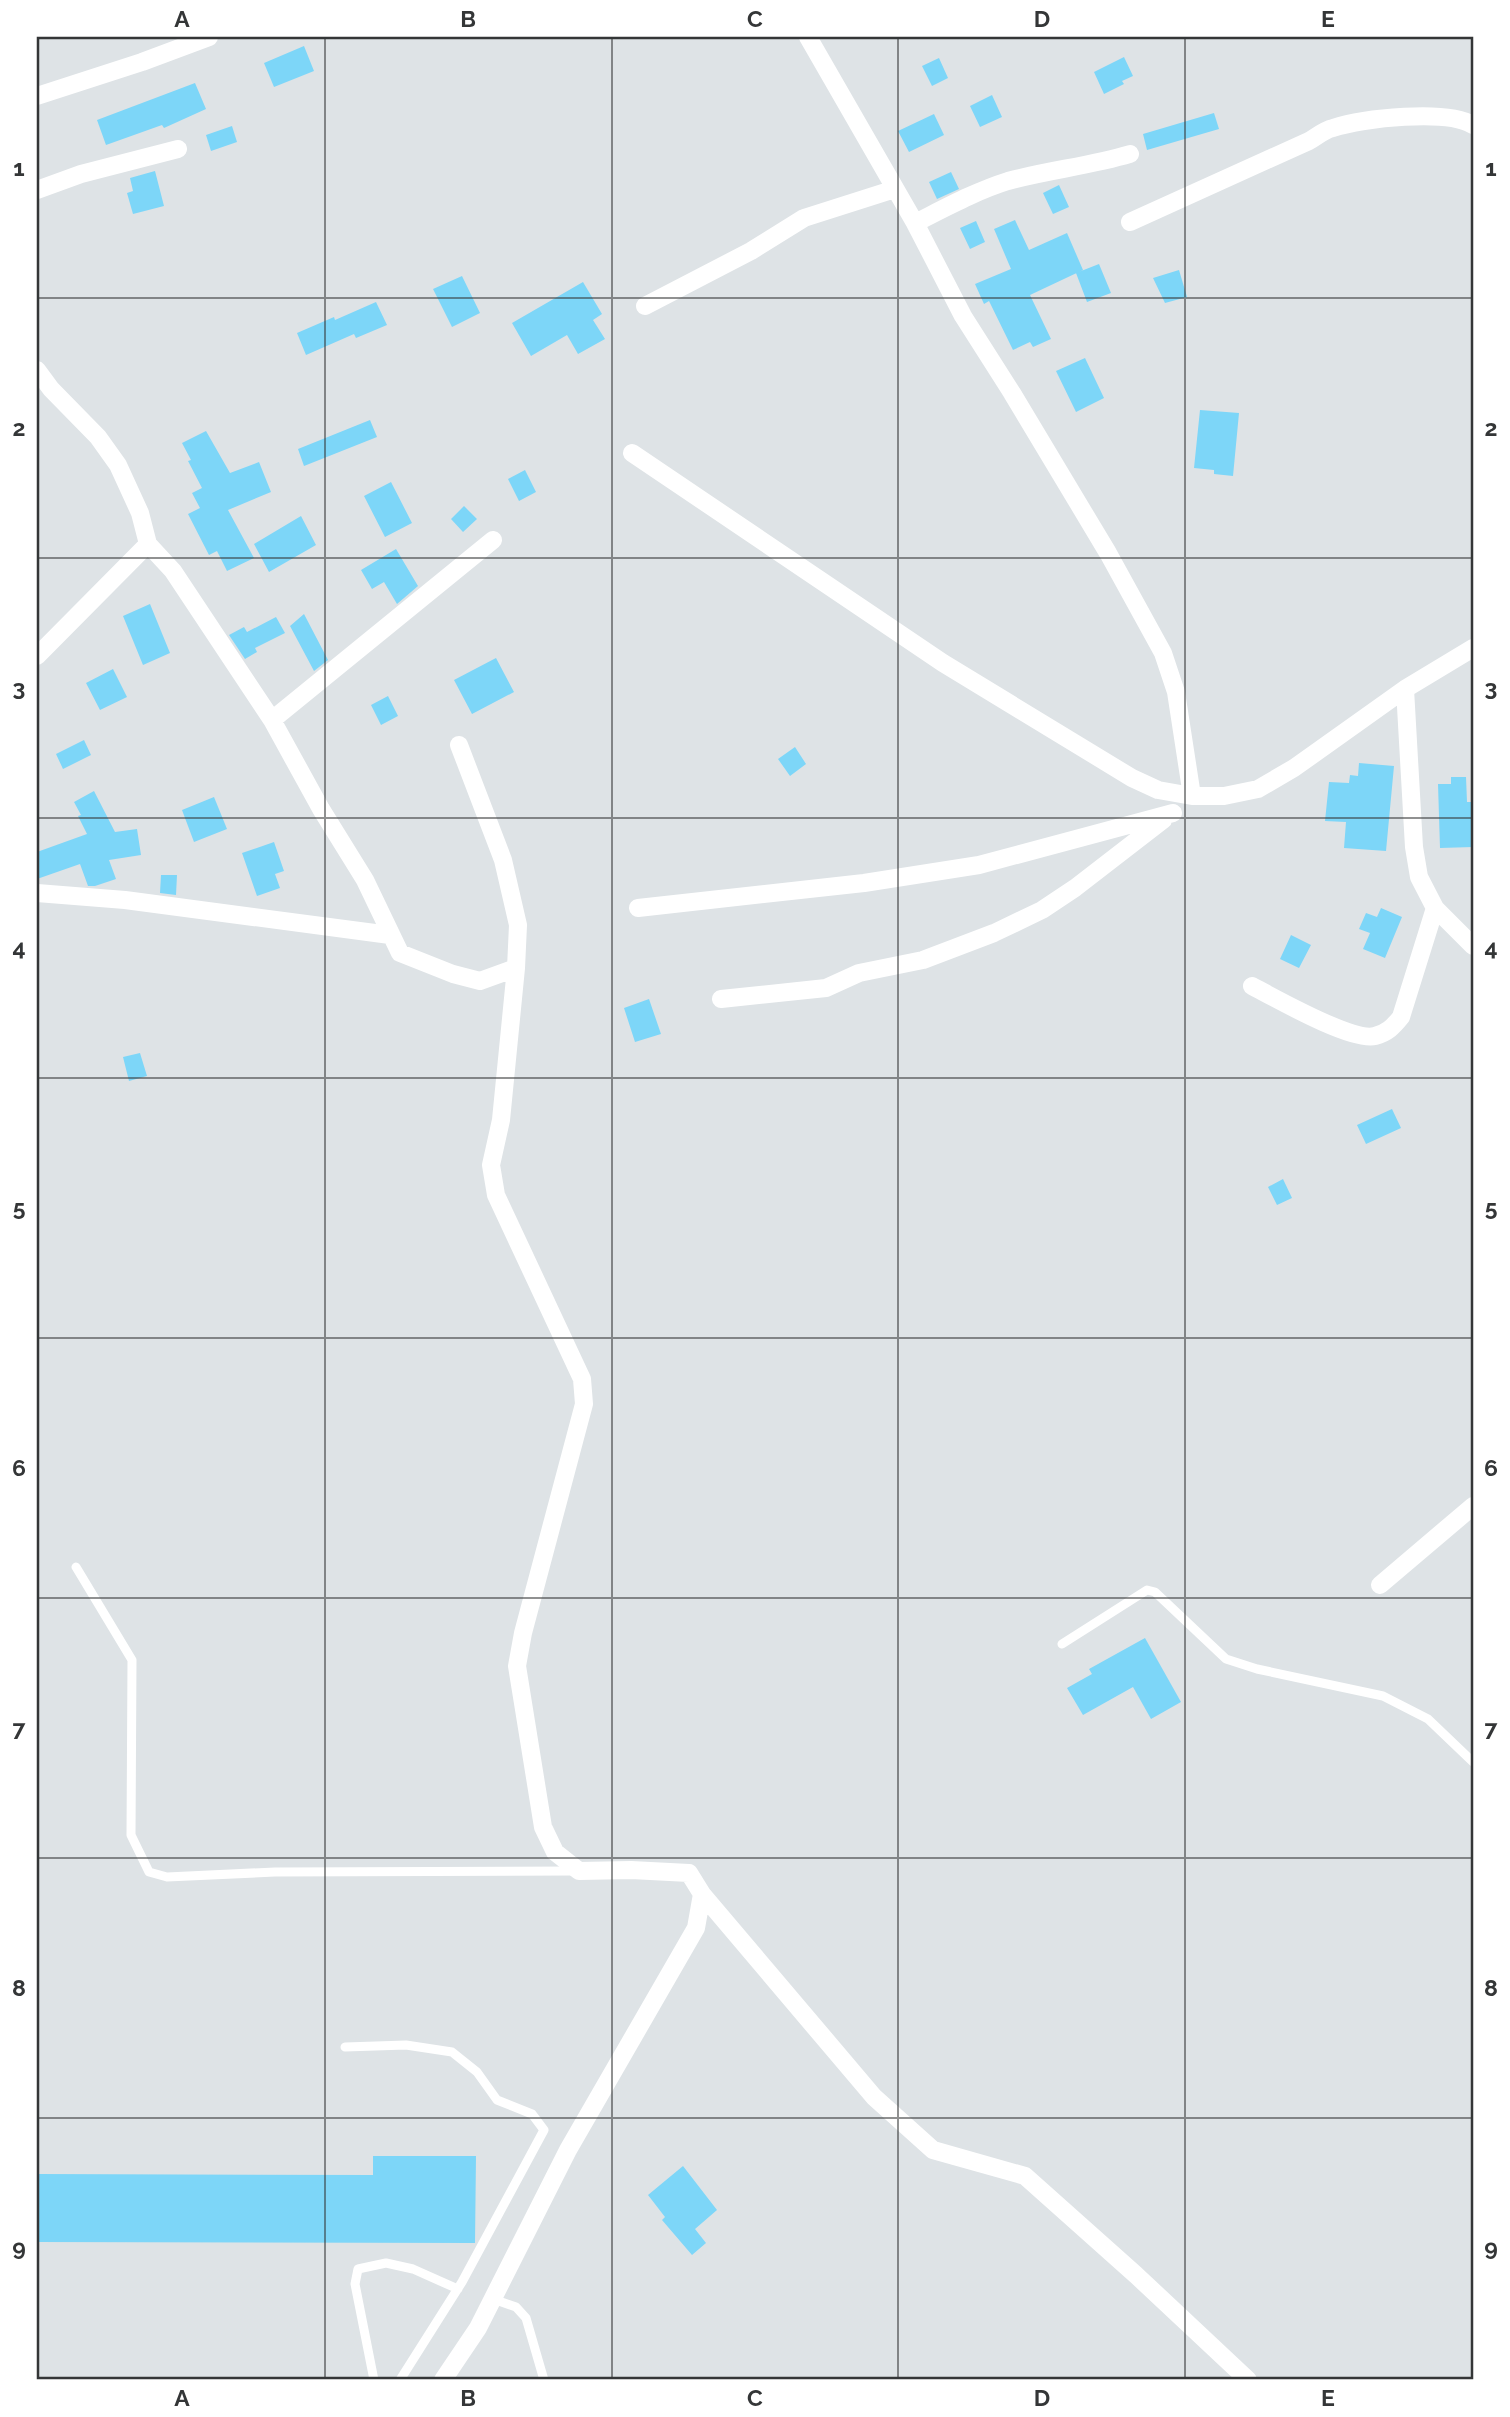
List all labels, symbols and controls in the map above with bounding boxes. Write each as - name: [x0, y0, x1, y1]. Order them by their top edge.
- text: A: [174, 5, 190, 32]
- text: B: [460, 5, 476, 32]
- text: C: [747, 5, 763, 32]
- text: D: [1034, 5, 1050, 32]
- text: E: [1321, 5, 1335, 32]
- text: 1: [13, 154, 25, 181]
- text: 1: [1485, 154, 1497, 181]
- text: 2: [13, 414, 25, 441]
- text: 2: [1485, 414, 1497, 441]
- text: 3: [13, 674, 25, 701]
- text: 3: [1485, 674, 1497, 701]
- text: 4: [12, 934, 26, 961]
- text: 4: [1484, 934, 1498, 961]
- text: 5: [13, 1194, 26, 1221]
- text: 5: [1485, 1194, 1498, 1221]
- text: 6: [12, 1454, 26, 1481]
- text: 6: [1484, 1454, 1498, 1481]
- text: 7: [13, 1714, 26, 1741]
- text: 7: [1485, 1714, 1498, 1741]
- text: 8: [12, 1974, 26, 2001]
- text: 8: [1484, 1974, 1498, 2001]
- text: 9: [12, 2234, 26, 2261]
- text: 9: [1484, 2234, 1498, 2261]
- text: A: [174, 2384, 190, 2411]
- text: B: [460, 2384, 476, 2411]
- text: C: [747, 2384, 763, 2411]
- text: D: [1034, 2384, 1050, 2411]
- text: E: [1321, 2384, 1335, 2411]

